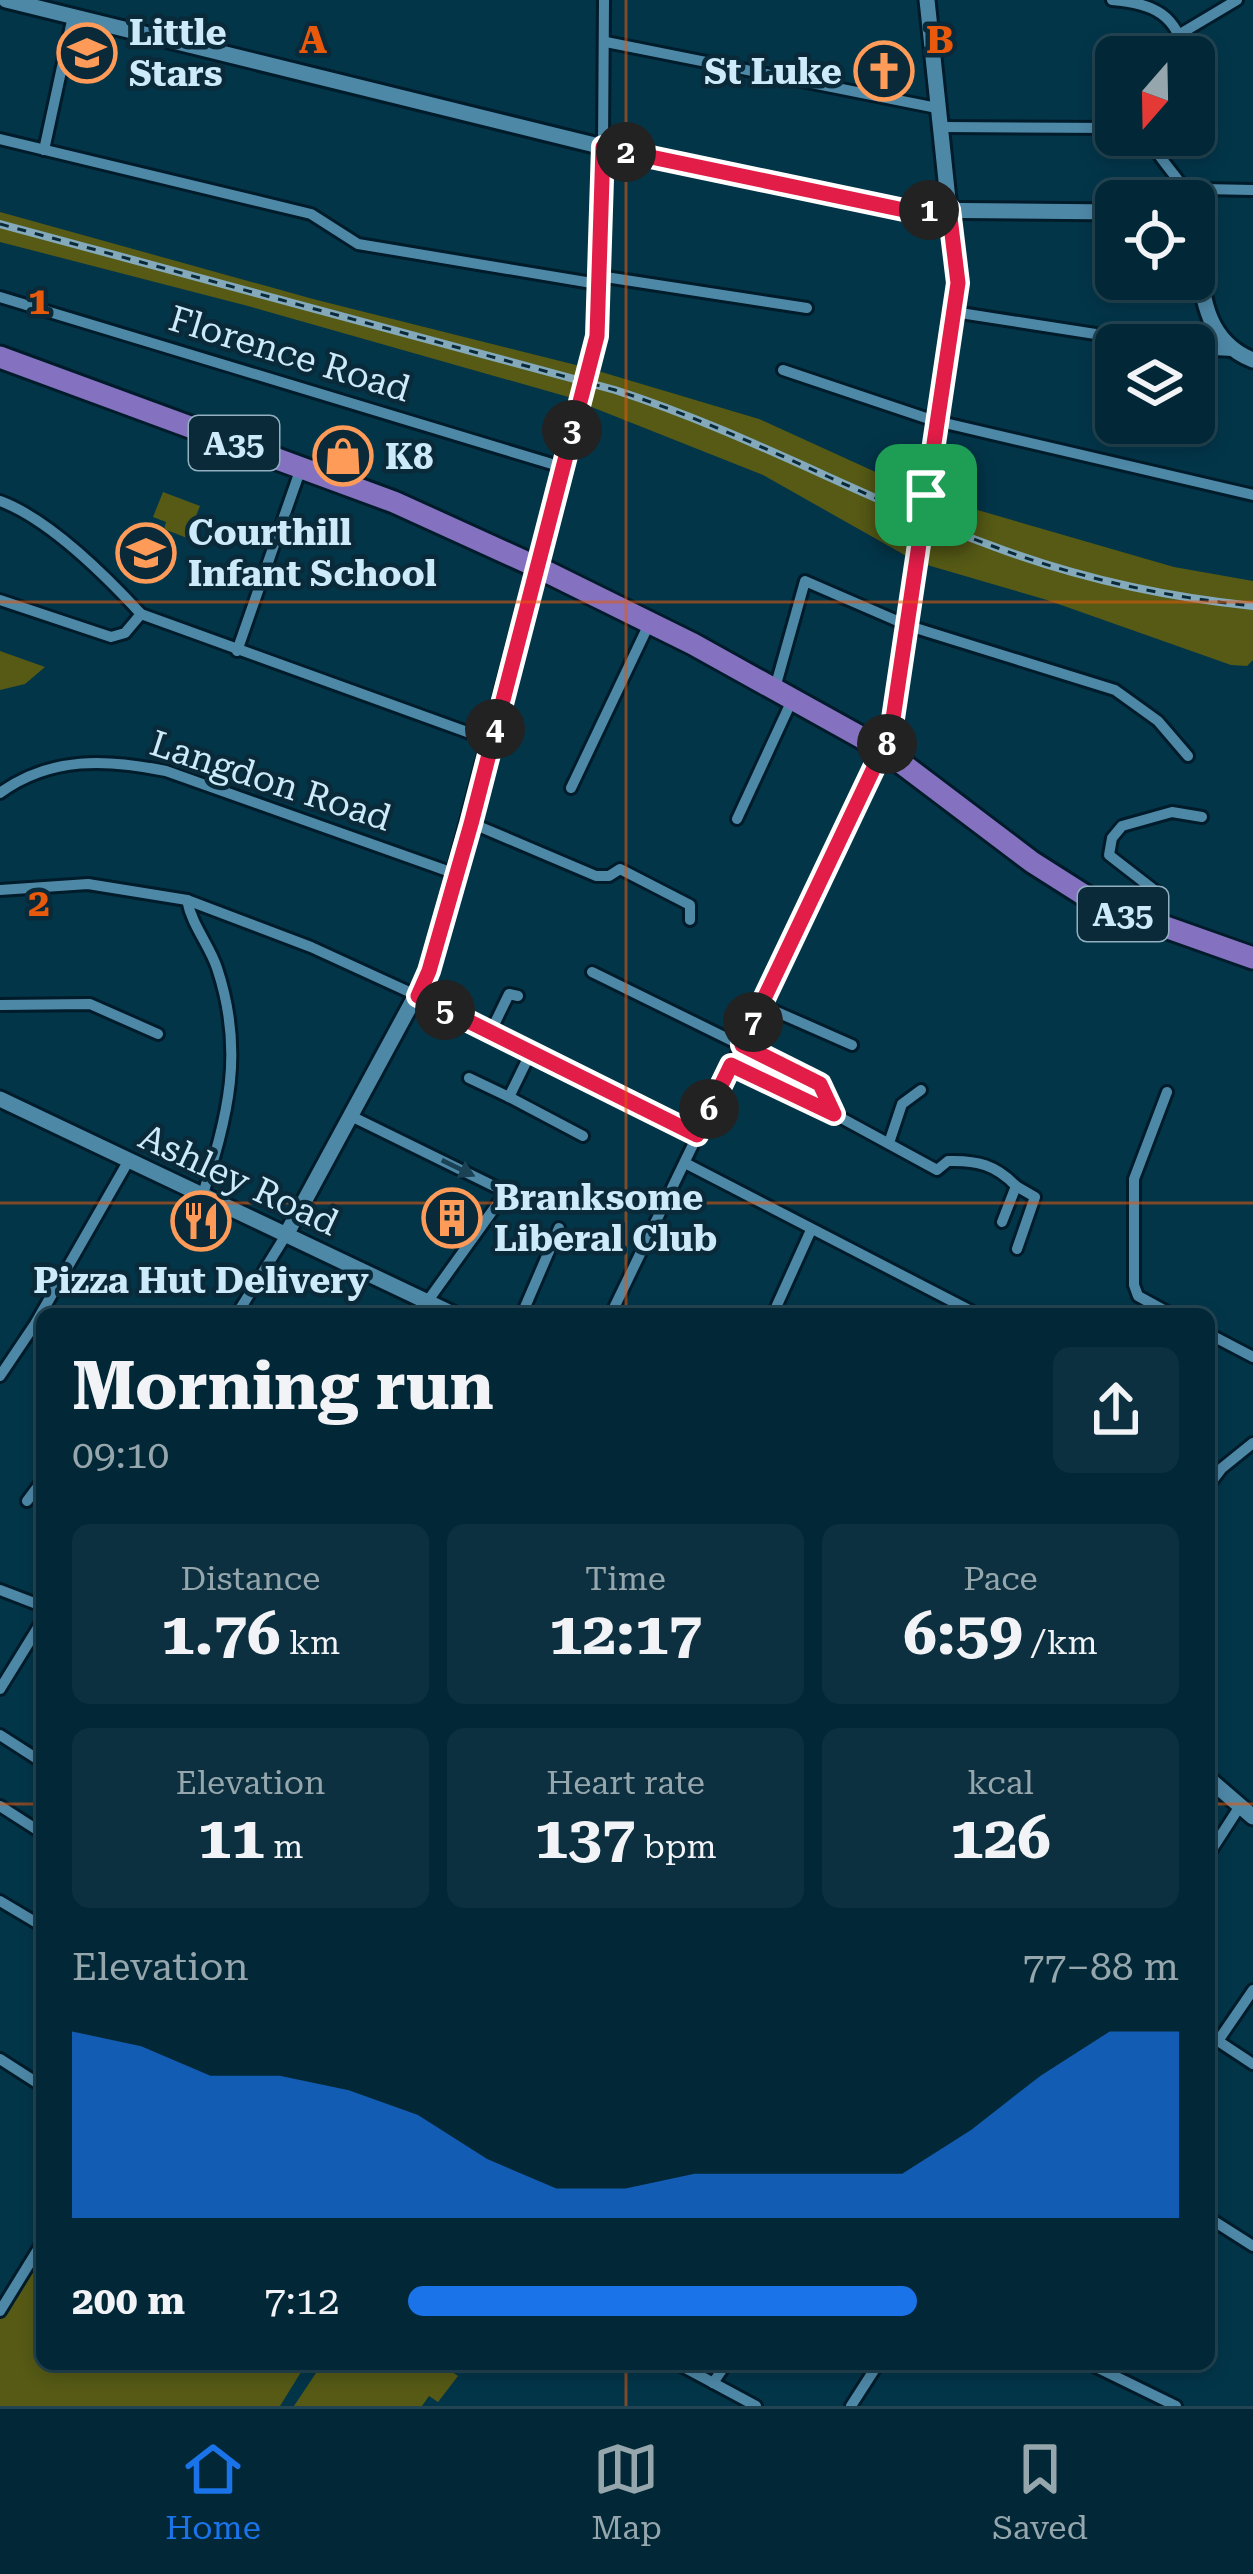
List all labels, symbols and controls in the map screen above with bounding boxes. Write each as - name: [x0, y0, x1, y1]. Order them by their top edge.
- place label: Little Stars: [129, 12, 227, 95]
- text: A: [299, 17, 327, 63]
- text: B: [926, 17, 954, 63]
- school or university icon: Little Stars: [56, 22, 118, 84]
- north arrow: [1095, 36, 1215, 156]
- map controls: [1095, 36, 1215, 444]
- church icon: St Luke: [853, 40, 915, 102]
- place label: St Luke: [704, 51, 842, 93]
- pin: 2: [596, 122, 656, 182]
- text: 2: [617, 132, 635, 171]
- pin: 1: [899, 180, 959, 240]
- button: locate: [1095, 180, 1215, 300]
- text: 1: [920, 190, 938, 229]
- text: 1: [28, 278, 50, 324]
- street label: Florence Road: [164, 297, 415, 411]
- button: layers: [1095, 324, 1215, 444]
- pin: 3: [542, 400, 602, 460]
- text: 3: [563, 410, 581, 449]
- road number: A35: [189, 416, 279, 470]
- shop icon: K8: [312, 425, 374, 487]
- place label: K8: [385, 436, 433, 478]
- pin: [875, 444, 977, 546]
- icon: arrive: [893, 462, 959, 528]
- place label: Courthill Infant School: [188, 512, 437, 595]
- school or university icon: Courthill Infant School: [115, 522, 177, 584]
- pin: 4: [465, 699, 525, 759]
- text: 4: [486, 709, 504, 748]
- pin: 8: [857, 714, 917, 774]
- street label: Langdon Road: [145, 722, 396, 840]
- text: 8: [878, 724, 896, 763]
- text: 2: [28, 880, 50, 926]
- road number: A35: [1078, 887, 1168, 941]
- pin: 5: [415, 980, 475, 1040]
- text: 5: [436, 990, 454, 1029]
- pin: 7: [723, 992, 783, 1052]
- text: 7: [744, 1002, 762, 1041]
- pin: 6: [679, 1079, 739, 1139]
- text: 6: [700, 1089, 718, 1128]
- street label: Ashley Road: [132, 1116, 345, 1244]
- one-way arrow: [440, 1158, 475, 1178]
- place label: Branksome Liberal Club: [494, 1177, 717, 1260]
- building icon: Branksome Liberal Club: [421, 1187, 483, 1249]
- restaurant icon: Pizza Hut Delivery: [170, 1190, 232, 1252]
- place label: Pizza Hut Delivery: [33, 1260, 369, 1302]
- button: share: [1053, 1347, 1179, 1473]
- text: Morning run: [72, 1348, 494, 1425]
- text: 09:10: [72, 1432, 169, 1478]
- text: Distance: [181, 1559, 320, 1598]
- text: Time: [585, 1559, 666, 1598]
- text: Pace: [963, 1559, 1038, 1598]
- text: 1.76: [161, 1598, 281, 1669]
- text: 12:17: [549, 1598, 702, 1669]
- text: 6:59: [903, 1598, 1023, 1669]
- text: km: [281, 1623, 340, 1662]
- text: /km: [1023, 1623, 1098, 1662]
- text: Elevation: [176, 1763, 325, 1802]
- text: Heart rate: [546, 1763, 705, 1802]
- text: kcal: [967, 1763, 1034, 1802]
- text: 11: [198, 1802, 265, 1873]
- text: 137: [534, 1802, 635, 1873]
- text: 126: [950, 1802, 1051, 1873]
- text: m: [265, 1827, 303, 1866]
- text: bpm: [635, 1827, 717, 1866]
- text: Elevation: [72, 1944, 249, 1990]
- text: 77–88 m: [1023, 1944, 1179, 1990]
- text: 200 m: [72, 2278, 185, 2324]
- text: 7:12: [264, 2278, 340, 2324]
- tab: Home: [165, 2436, 261, 2547]
- tab: Map: [591, 2436, 662, 2547]
- tab: Saved: [992, 2436, 1088, 2547]

